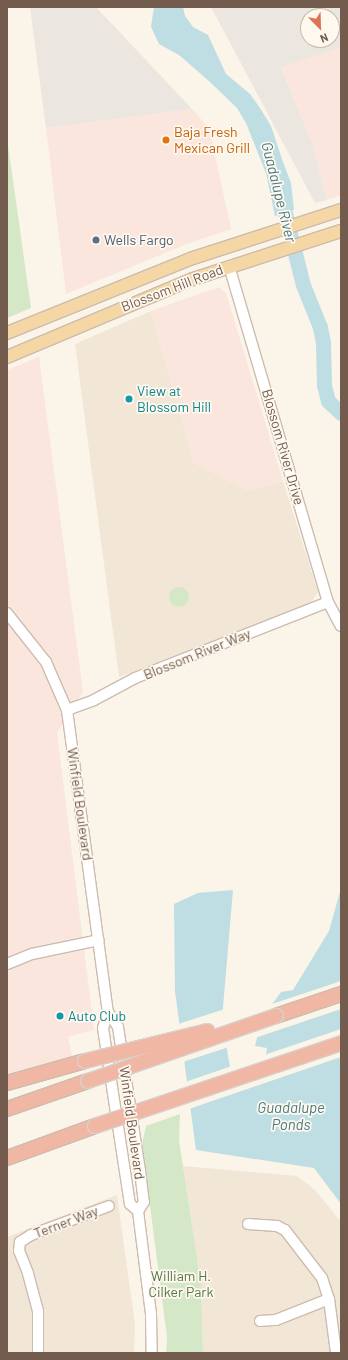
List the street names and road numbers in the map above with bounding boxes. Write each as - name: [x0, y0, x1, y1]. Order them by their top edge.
- street label: Blossom Hill Road: [119, 261, 225, 315]
- street label: Blossom River Drive: [258, 387, 308, 507]
- street label: Blossom River Way: [141, 625, 253, 683]
- street label: Winfield Boulevard: [64, 746, 96, 862]
- street label: Winfield Boulevard: [116, 1065, 148, 1181]
- street label: Terner Way: [31, 1202, 101, 1242]

